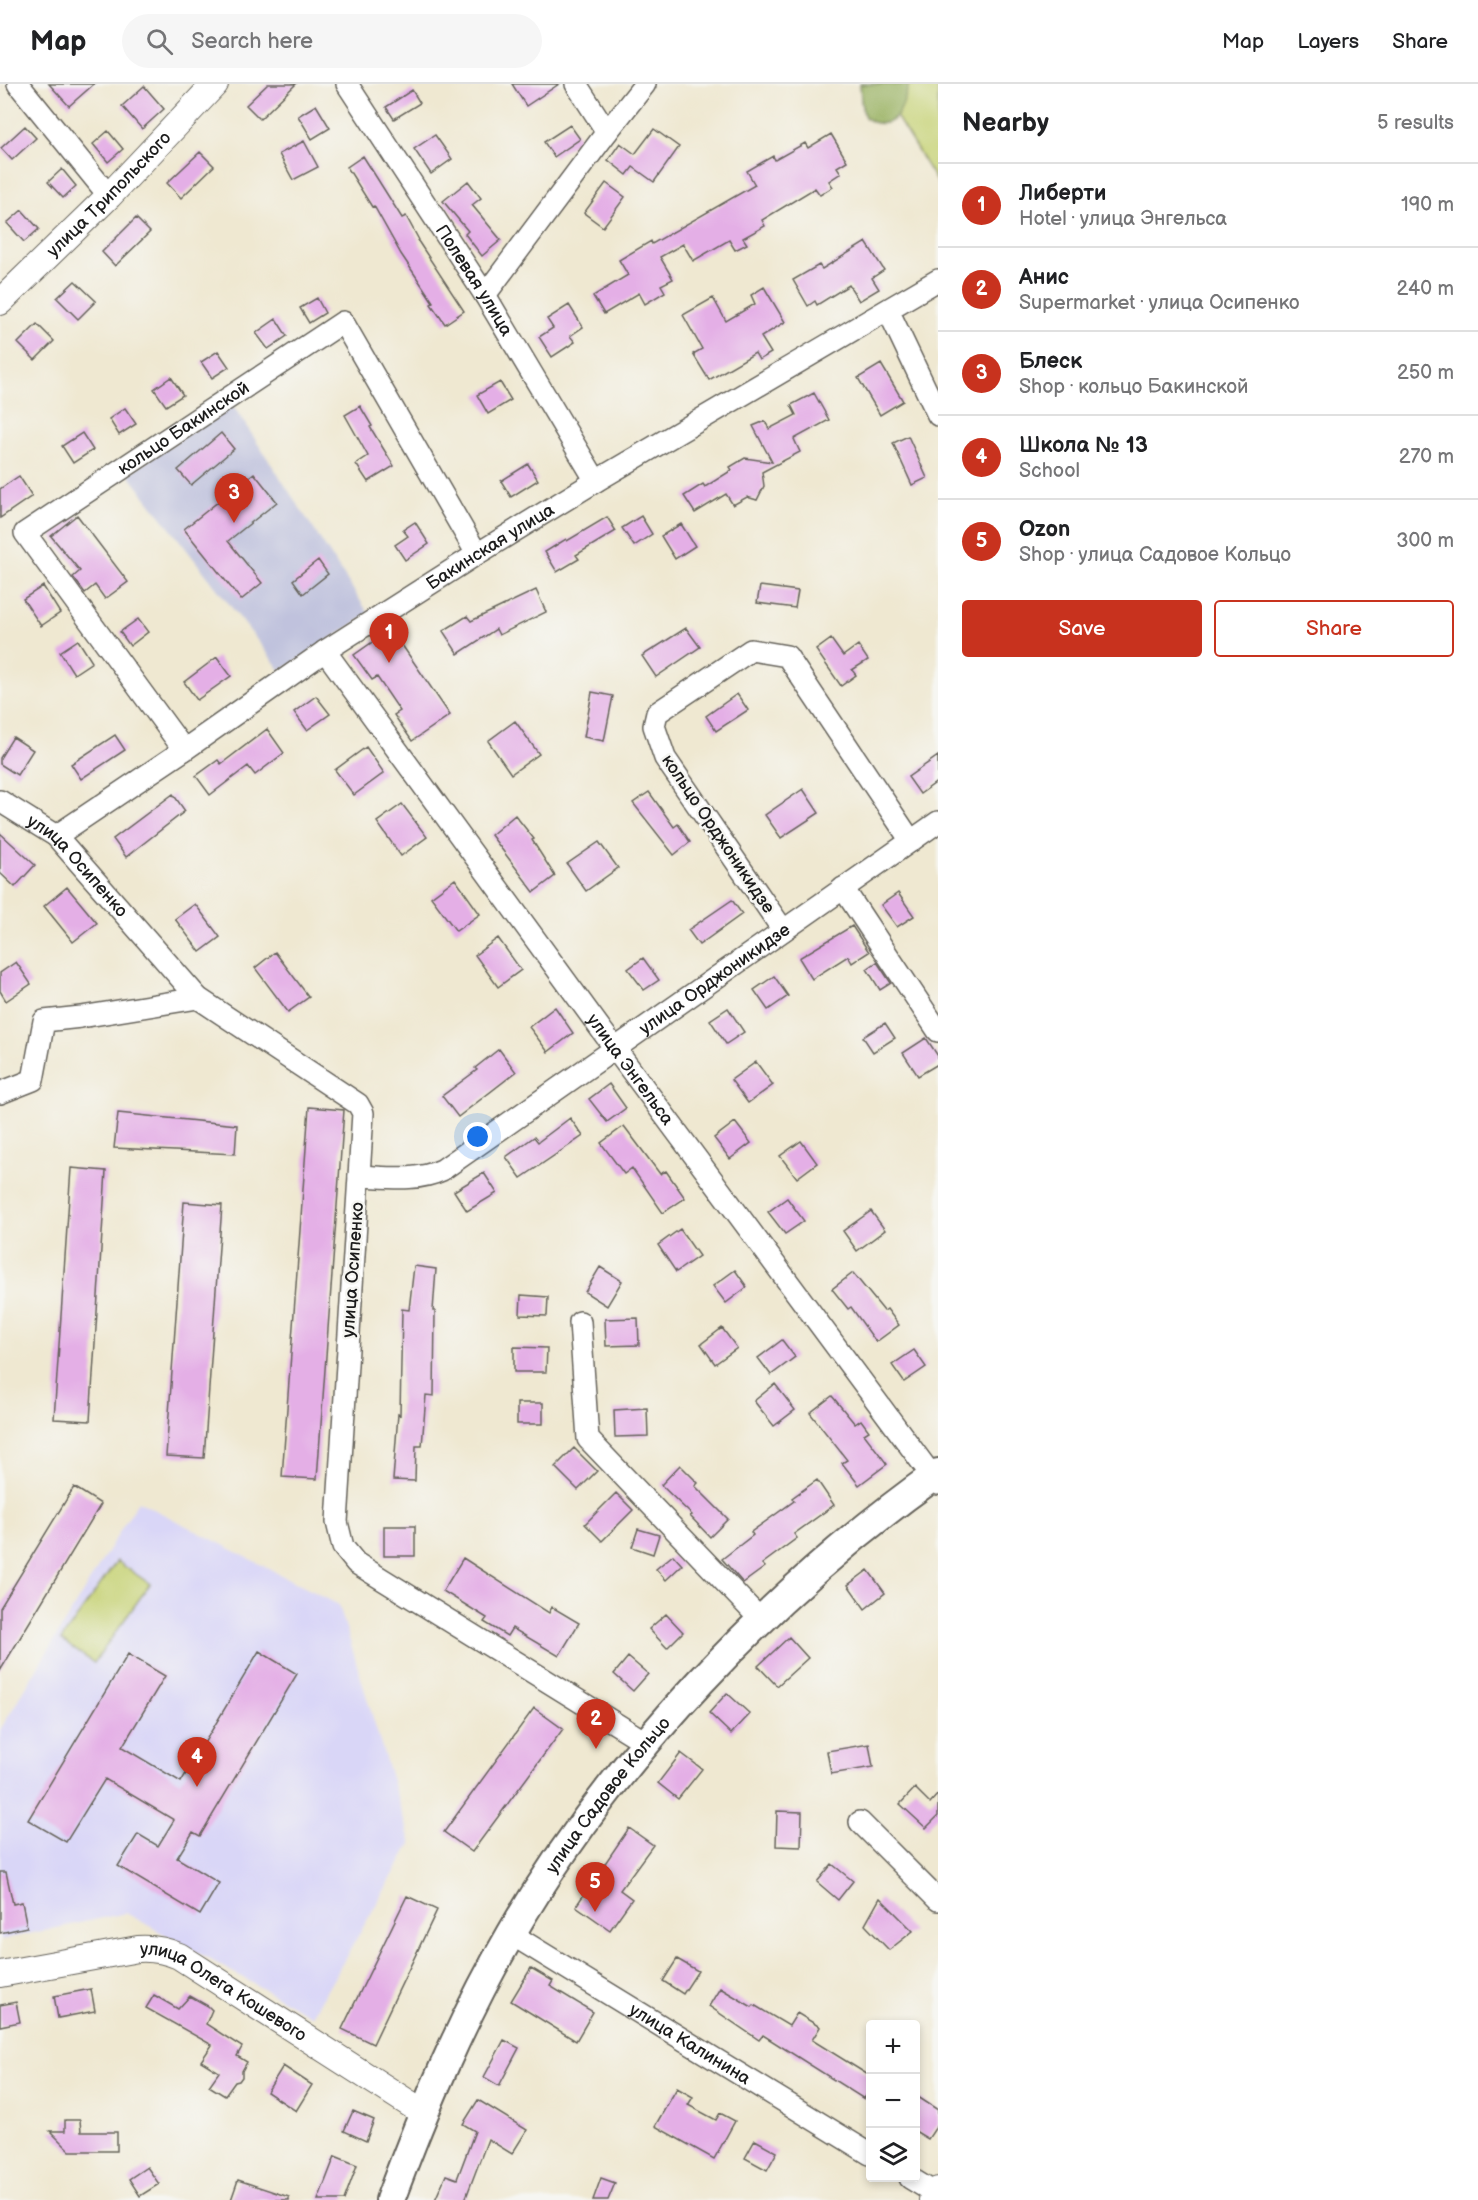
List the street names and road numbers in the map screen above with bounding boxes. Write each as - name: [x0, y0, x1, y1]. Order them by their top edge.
- street label: улица Трипольского: [42, 127, 175, 261]
- street label: Полевая улица: [431, 221, 518, 340]
- street label: кольцо Бакинской: [114, 377, 253, 479]
- street label: Бакинская улица: [422, 499, 558, 594]
- street label: кольцо Орджоникидзе: [657, 751, 779, 917]
- street label: улица Осипенко: [23, 810, 132, 921]
- street label: улица Орджоникидзе: [635, 919, 794, 1039]
- street label: улица Энгельса: [583, 1010, 679, 1129]
- street label: улица Осипенко: [338, 1202, 368, 1338]
- street label: улица Садовое Кольцо: [541, 1713, 674, 1877]
- street label: улица Олега Кошевого: [140, 1938, 311, 2046]
- street label: улица Калинина: [626, 1999, 755, 2089]

